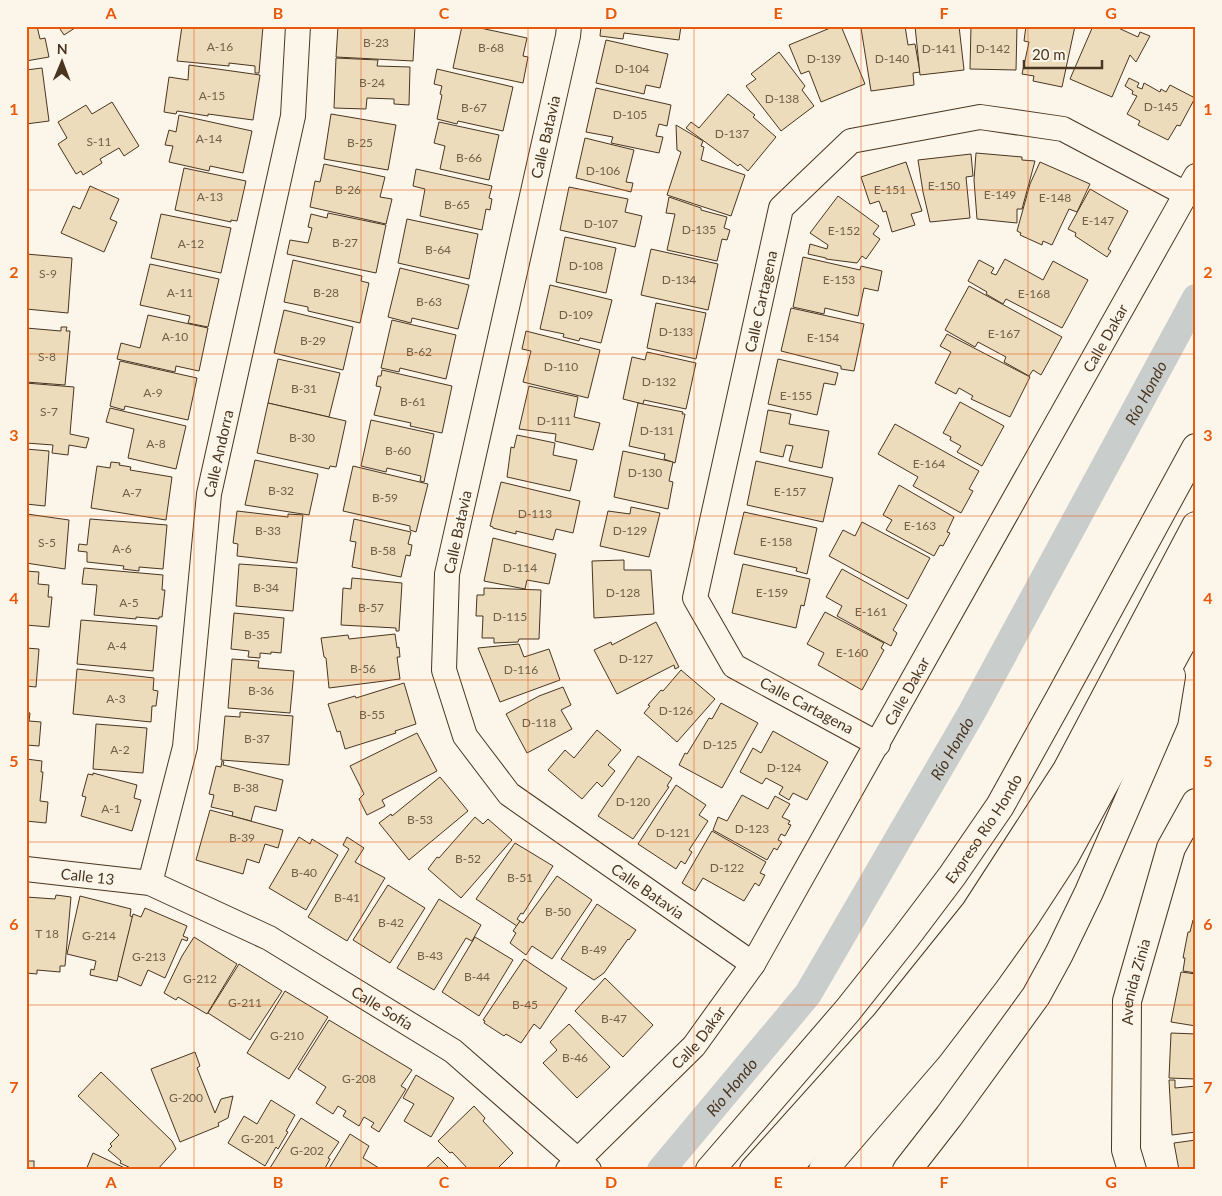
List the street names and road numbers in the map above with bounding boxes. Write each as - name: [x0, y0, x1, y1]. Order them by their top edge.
- street label: Calle Batavia: [527, 94, 563, 180]
- street label: Calle Cartagena: [740, 249, 780, 354]
- street label: Calle Dakar: [1079, 300, 1132, 375]
- street label: Calle Andorra: [199, 408, 236, 499]
- street label: Calle Batavia: [439, 489, 475, 575]
- street label: Calle Dakar: [880, 653, 933, 728]
- street label: Calle Cartagena: [757, 673, 857, 737]
- street label: Expreso Río Hondo: [941, 770, 1025, 886]
- street label: Calle Batavia: [608, 859, 688, 922]
- street label: Calle 13: [60, 864, 115, 888]
- street label: Avenida Zinia: [1118, 937, 1153, 1025]
- street label: Calle Sofía: [348, 982, 416, 1033]
- street label: Calle Dakar: [667, 1002, 729, 1072]

